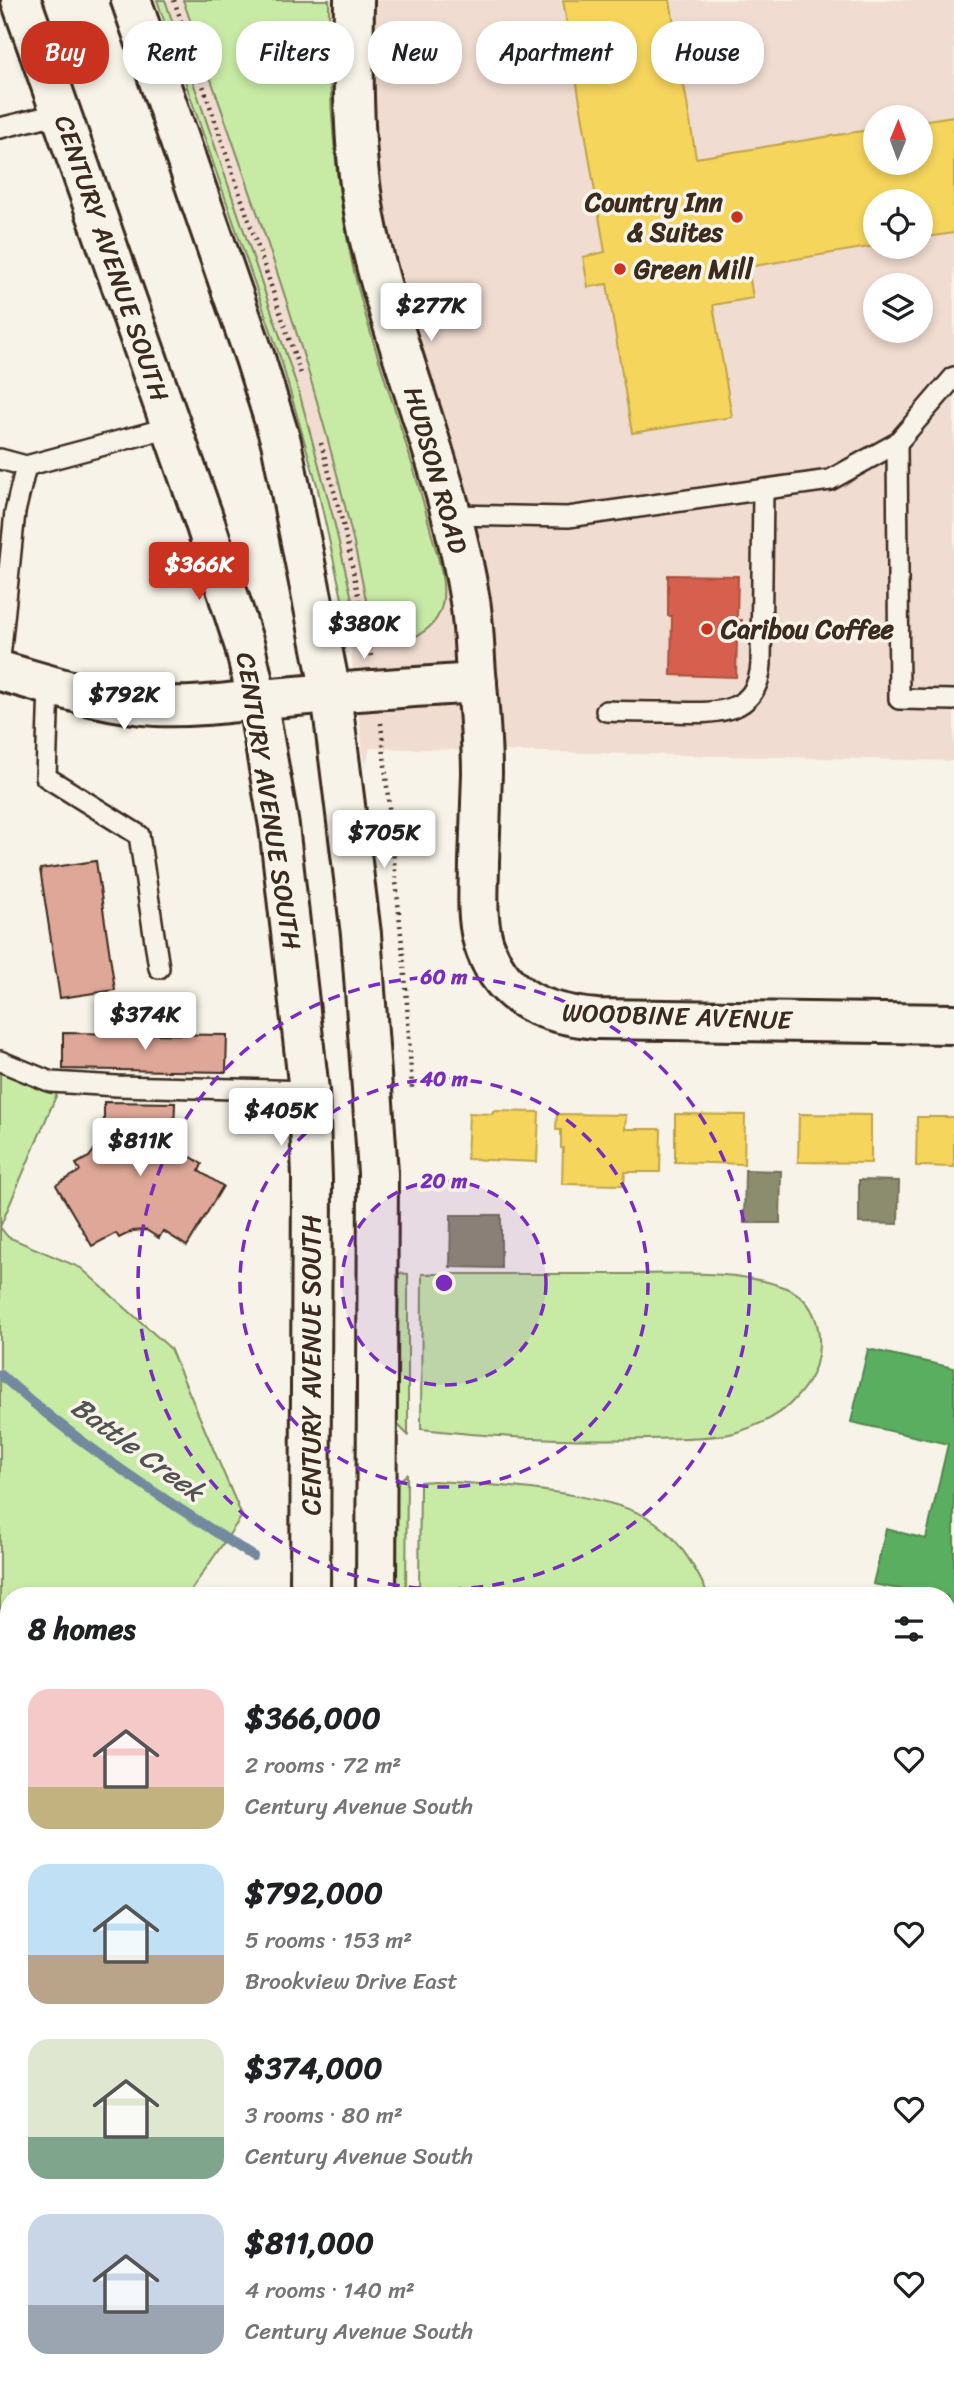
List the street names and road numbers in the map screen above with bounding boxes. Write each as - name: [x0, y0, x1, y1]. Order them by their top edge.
- street label: CENTURY AVENUE SOUTH: [41, 109, 183, 408]
- street label: HUDSON ROAD: [390, 381, 482, 559]
- street label: CENTURY AVENUE SOUTH: [223, 649, 315, 953]
- street label: WOODBINE AVENUE: [561, 989, 794, 1043]
- street label: CENTURY AVENUE SOUTH: [288, 1214, 334, 1515]

